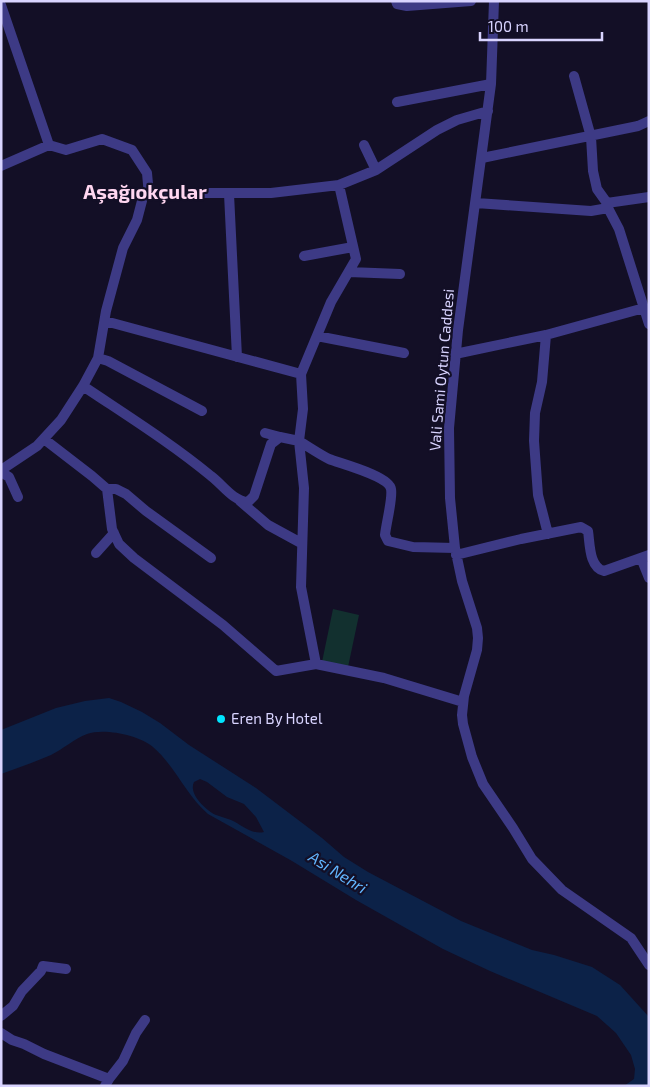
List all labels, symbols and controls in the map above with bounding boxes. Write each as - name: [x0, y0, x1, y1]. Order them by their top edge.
- scale bar: [480, 10, 602, 42]
- text: 100 m: [488, 17, 529, 35]
- district label: Aşağıokçular: [83, 179, 207, 204]
- street label: Vali Sami Oytun Caddesi: [425, 288, 457, 452]
- place label: Eren By Hotel: [231, 709, 323, 727]
- marker: Eren By Hotel: [215, 713, 227, 725]
- water label: Asi Nehri: [305, 846, 371, 897]

